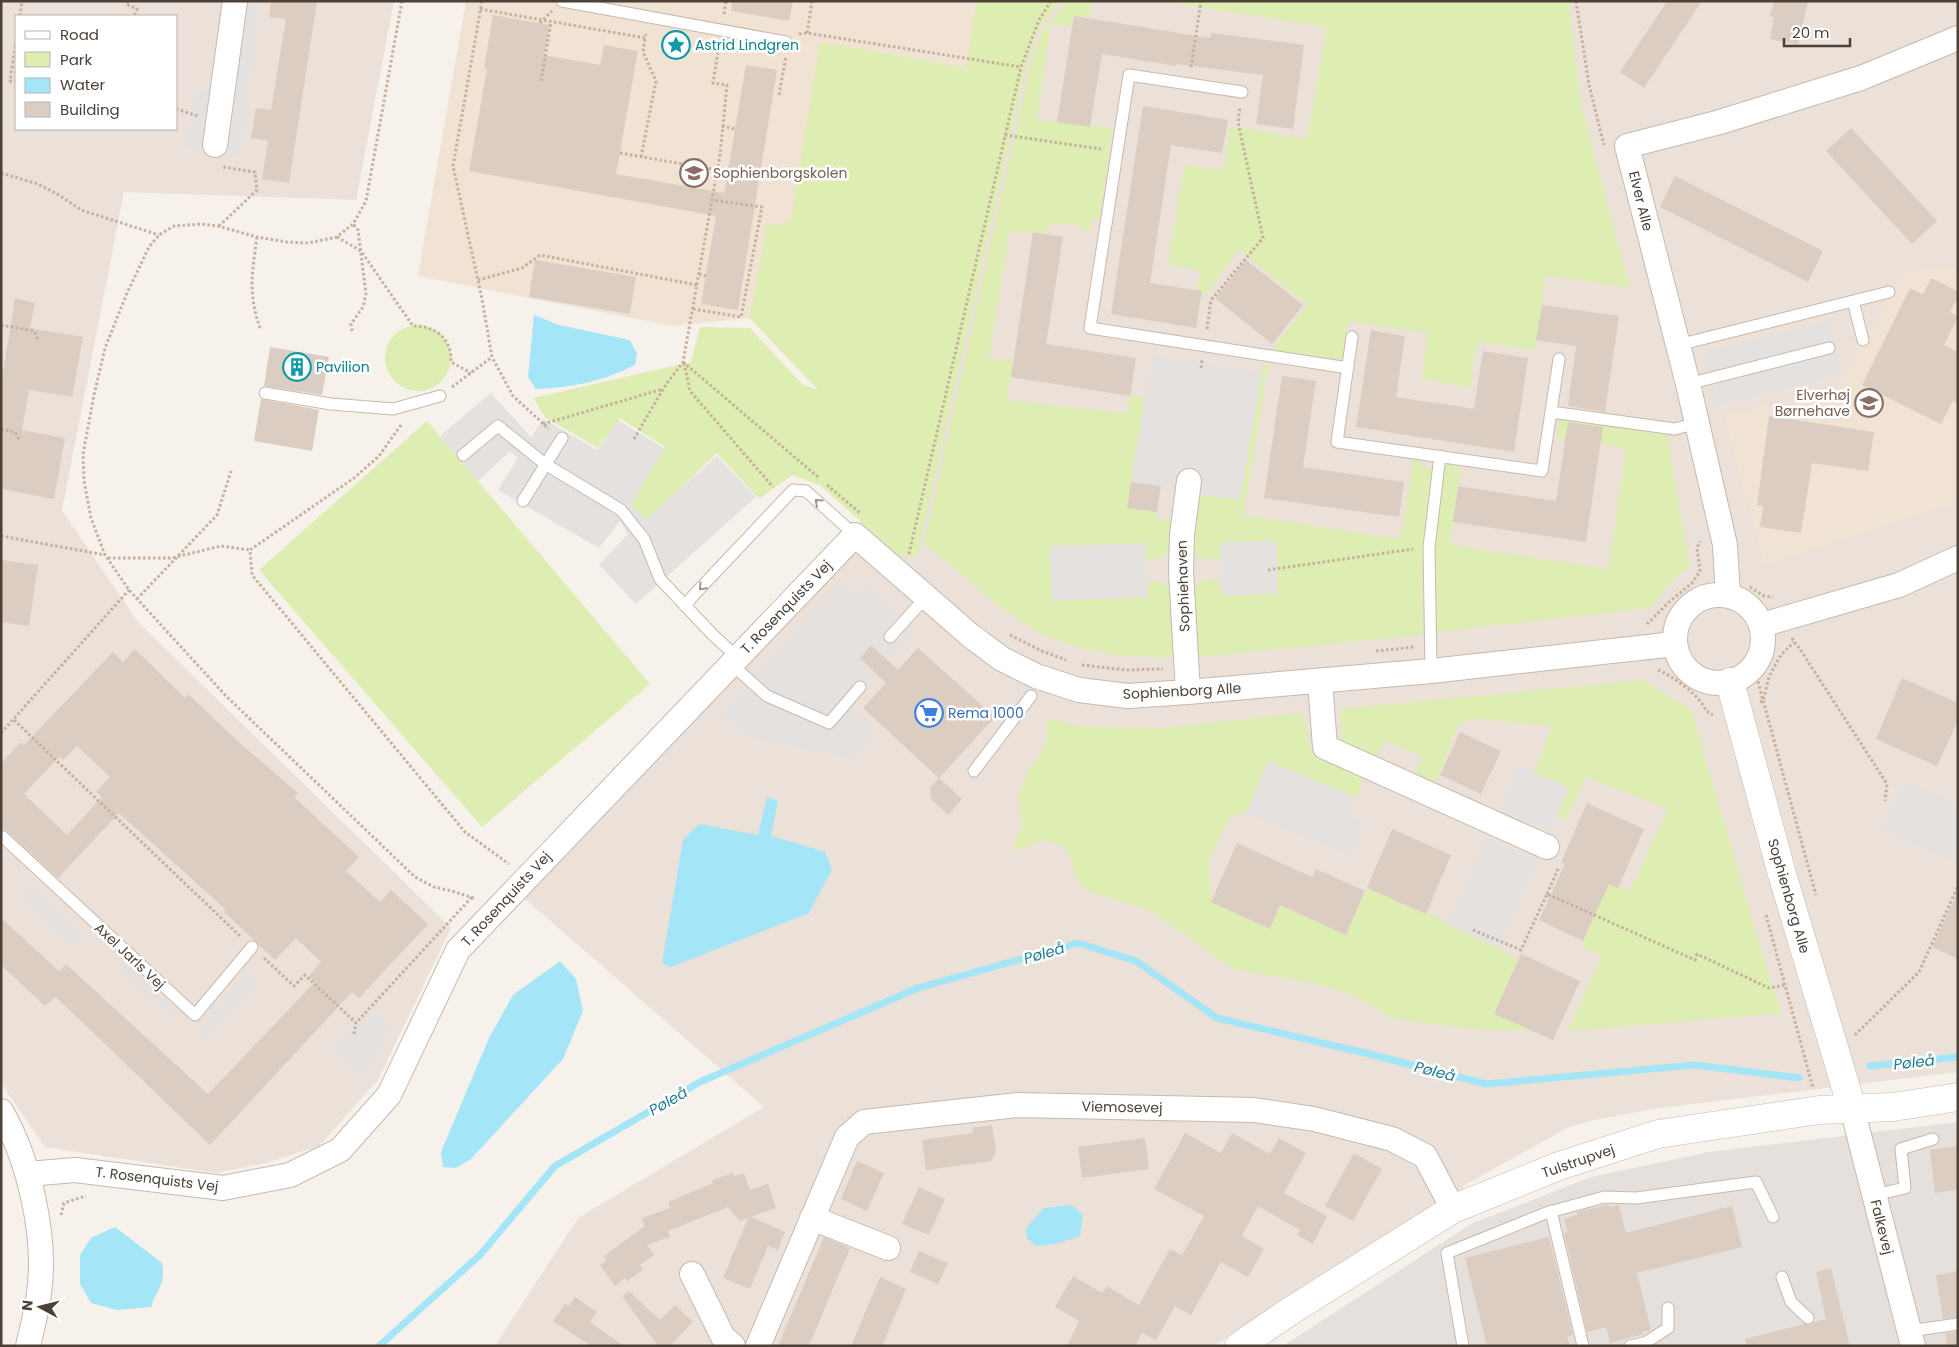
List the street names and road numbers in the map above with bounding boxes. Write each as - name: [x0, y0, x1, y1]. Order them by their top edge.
- street label: Elver Alle: [1624, 169, 1658, 233]
- street label: Sophiehaven: [1171, 540, 1195, 632]
- street label: T. Rosenquists Vej: [736, 556, 836, 658]
- street label: Sophienborg Alle: [1122, 678, 1242, 704]
- street label: Sophienborg Alle: [1763, 836, 1815, 956]
- street label: T. Rosenquists Vej: [457, 847, 555, 951]
- street label: Axel Jarls Vej: [90, 918, 170, 994]
- street label: Viemosevej: [1081, 1096, 1163, 1118]
- street label: Tulstrupvej: [1539, 1139, 1617, 1183]
- street label: T. Rosenquists Vej: [94, 1162, 220, 1196]
- street label: Falkevej: [1866, 1197, 1898, 1257]

